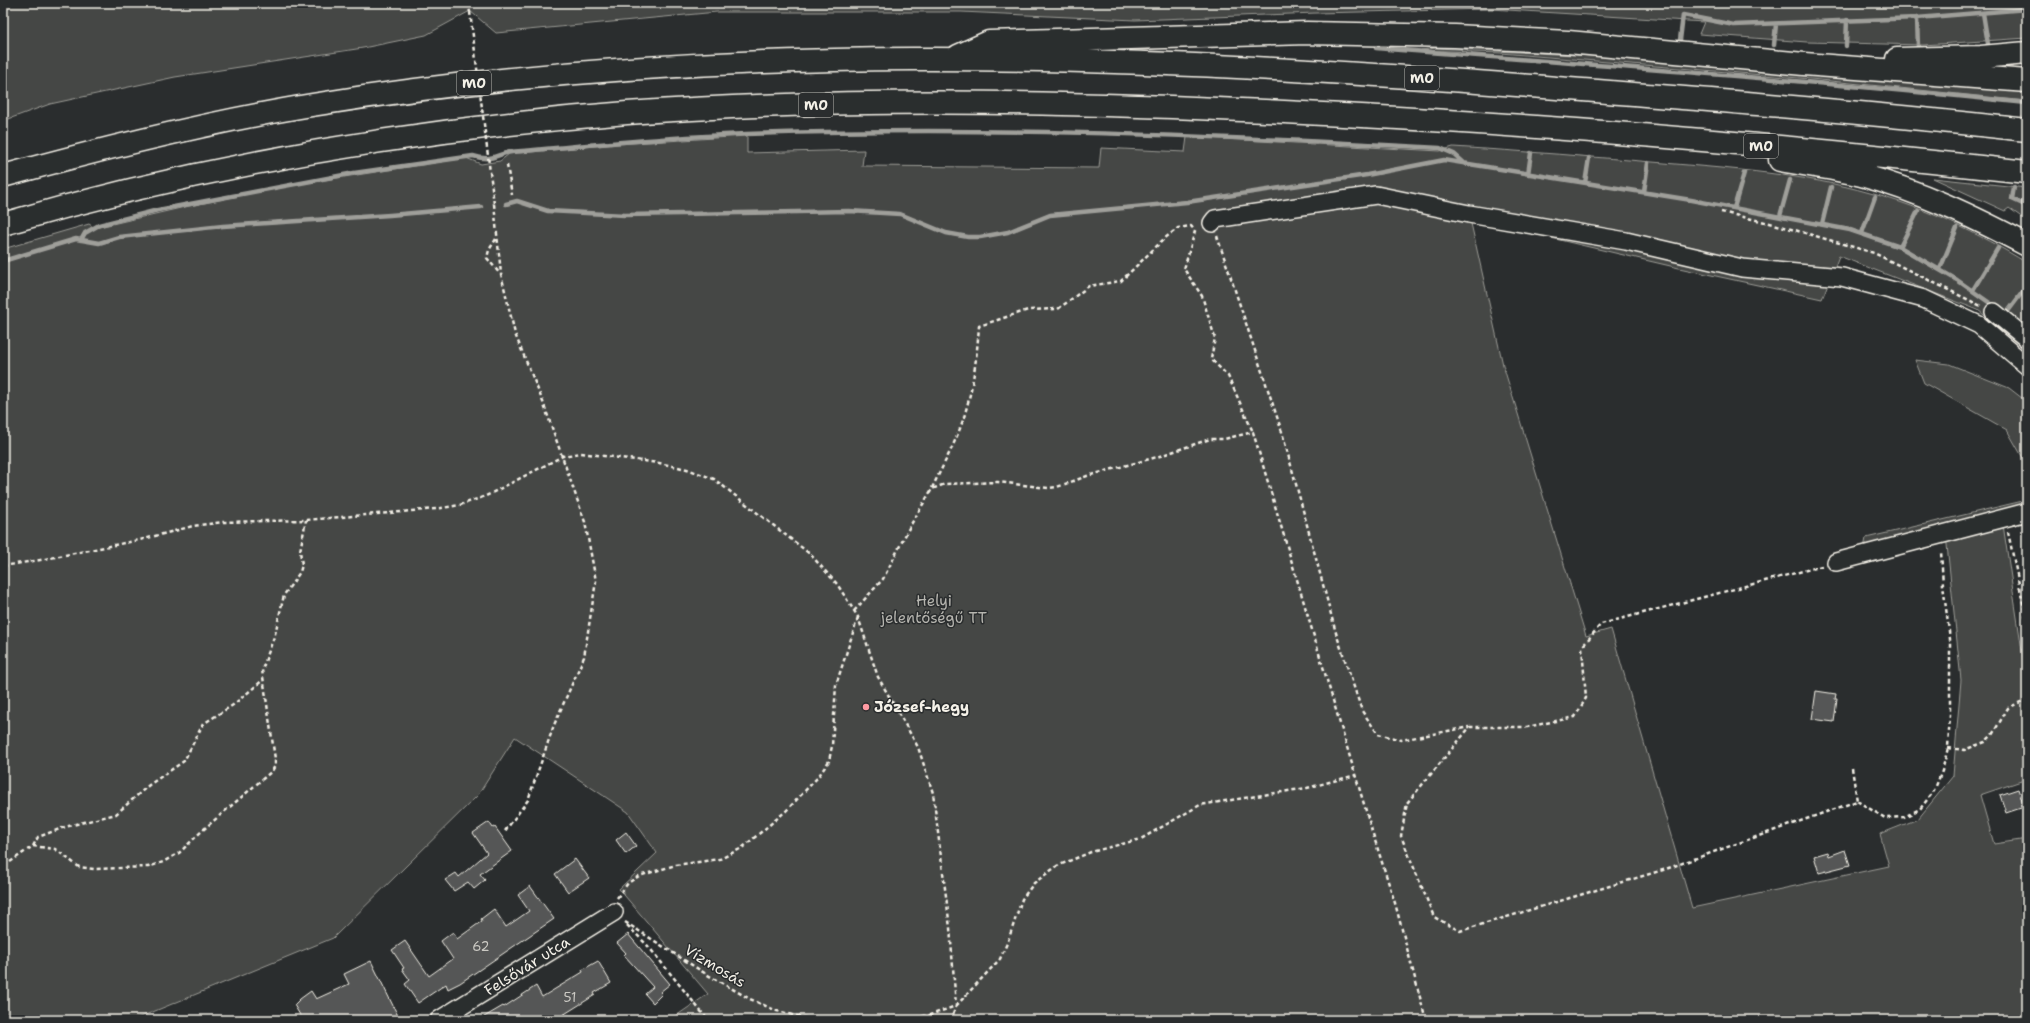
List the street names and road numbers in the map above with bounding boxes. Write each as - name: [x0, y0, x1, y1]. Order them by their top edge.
- road number: M0: [1405, 66, 1439, 90]
- road number: M0: [457, 71, 491, 95]
- road number: M0: [799, 93, 833, 117]
- road number: M0: [1744, 134, 1778, 158]
- street label: Felsővár utca: [481, 931, 574, 1000]
- street label: Vízmosás: [681, 940, 749, 992]

